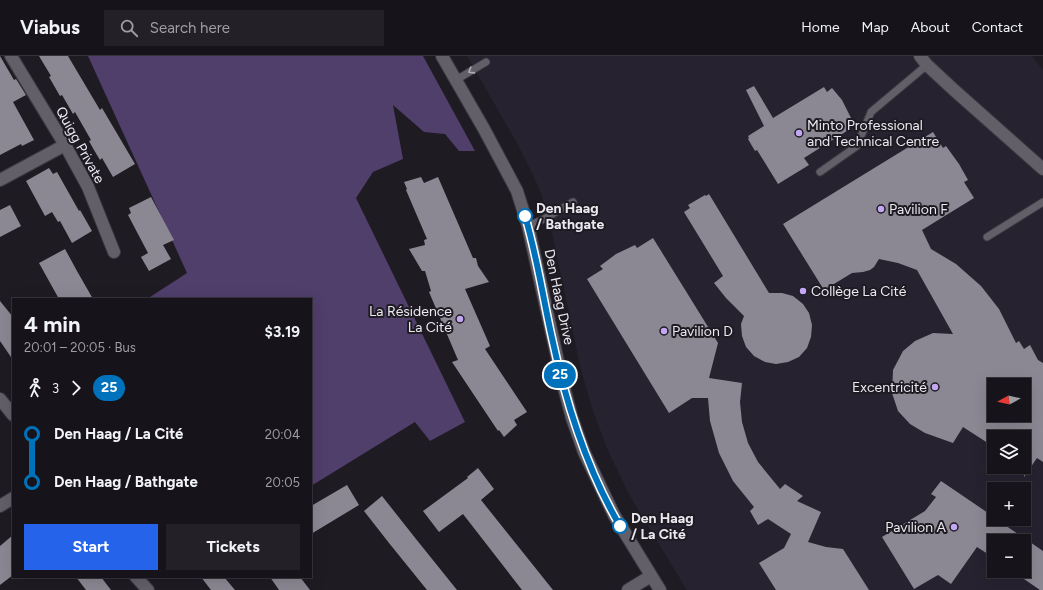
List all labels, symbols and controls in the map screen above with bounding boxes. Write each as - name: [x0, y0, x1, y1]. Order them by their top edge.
- search box: [104, 10, 384, 46]
- text: Viabus: [20, 16, 80, 39]
- icon: search: [118, 17, 140, 39]
- text: Search here: [150, 19, 230, 37]
- text: Home: [801, 19, 840, 36]
- text: Map: [862, 19, 889, 36]
- text: About: [911, 19, 950, 36]
- text: Contact: [972, 19, 1023, 36]
- one-way arrow: [468, 66, 475, 74]
- street label: Quigg Private: [52, 104, 108, 187]
- place label: Minto Professional and Technical Centre: [807, 117, 939, 150]
- marker: Minto Professional and Technical Centre: [794, 128, 804, 138]
- place label: Den Haag / Bathgate: [536, 200, 604, 233]
- place label: Pavilion F: [889, 201, 948, 218]
- marker: Pavilion F: [876, 204, 886, 214]
- marker: Den Haag / Bathgate: [517, 208, 533, 224]
- street label: Den Haag Drive: [541, 248, 578, 347]
- place label: Collège La Cité: [811, 283, 907, 300]
- marker: Collège La Cité: [798, 286, 808, 296]
- place label: La Résidence La Cité: [369, 303, 452, 336]
- text: 4 min: [24, 311, 81, 338]
- marker: La Résidence La Cité: [455, 314, 465, 324]
- text: $3.19: [265, 323, 300, 341]
- place label: Pavilion D: [672, 323, 733, 340]
- marker: Pavilion D: [659, 326, 669, 336]
- text: 20:01 – 20:05 · Bus: [24, 340, 136, 355]
- line badge: 25: [542, 362, 578, 388]
- text: 25: [552, 366, 568, 383]
- icon: walk: [24, 377, 46, 399]
- icon: forward: [65, 377, 87, 399]
- north arrow: [987, 378, 1031, 422]
- map controls: [987, 378, 1031, 578]
- text: 25: [101, 379, 117, 396]
- place label: Excentricité: [852, 379, 927, 396]
- text: 3: [52, 381, 59, 396]
- marker: Excentricité: [930, 382, 940, 392]
- text: Den Haag / La Cité: [54, 425, 183, 443]
- text: 20:04: [265, 427, 300, 442]
- button: layers: [987, 430, 1031, 474]
- text: Den Haag / Bathgate: [54, 473, 198, 491]
- text: 20:05: [265, 475, 300, 490]
- button: +: [987, 482, 1031, 526]
- place label: Den Haag / La Cité: [631, 510, 694, 543]
- marker: Den Haag / La Cité: [612, 518, 628, 534]
- place label: Pavilion A: [885, 519, 947, 536]
- marker: Pavilion A: [949, 522, 959, 532]
- button: Start: [24, 524, 158, 570]
- button: Tickets: [166, 524, 300, 570]
- button: −: [987, 534, 1031, 578]

